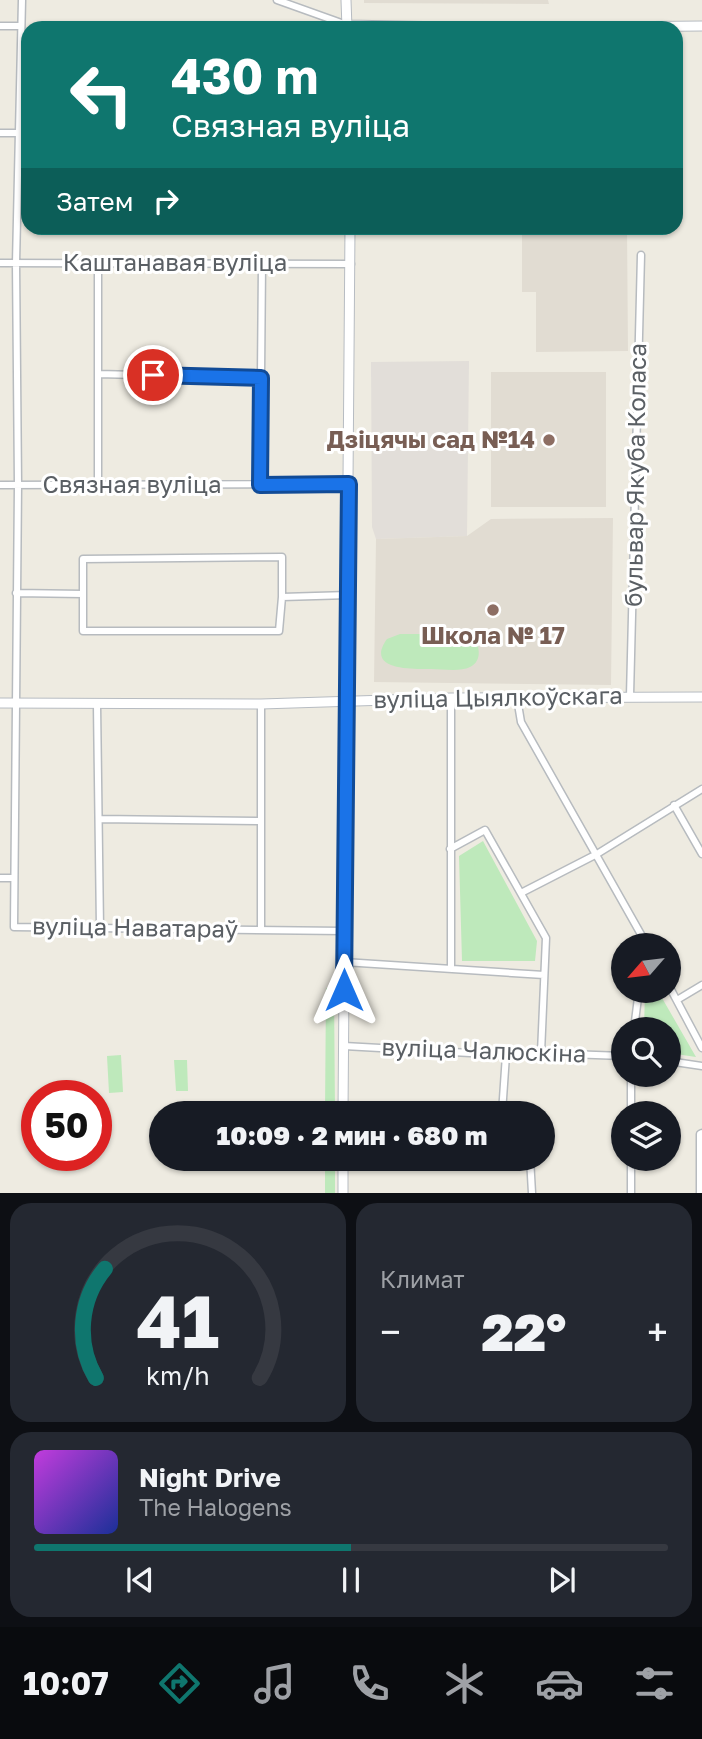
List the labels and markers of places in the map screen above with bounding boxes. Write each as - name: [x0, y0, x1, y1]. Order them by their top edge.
- pin: [123, 345, 183, 405]
- place label: Дзіцячы сад №14: [327, 424, 535, 453]
- marker: Дзіцячы сад №14: [541, 432, 557, 448]
- marker: Школа № 17: [485, 602, 501, 618]
- place label: Школа № 17: [421, 620, 565, 649]

